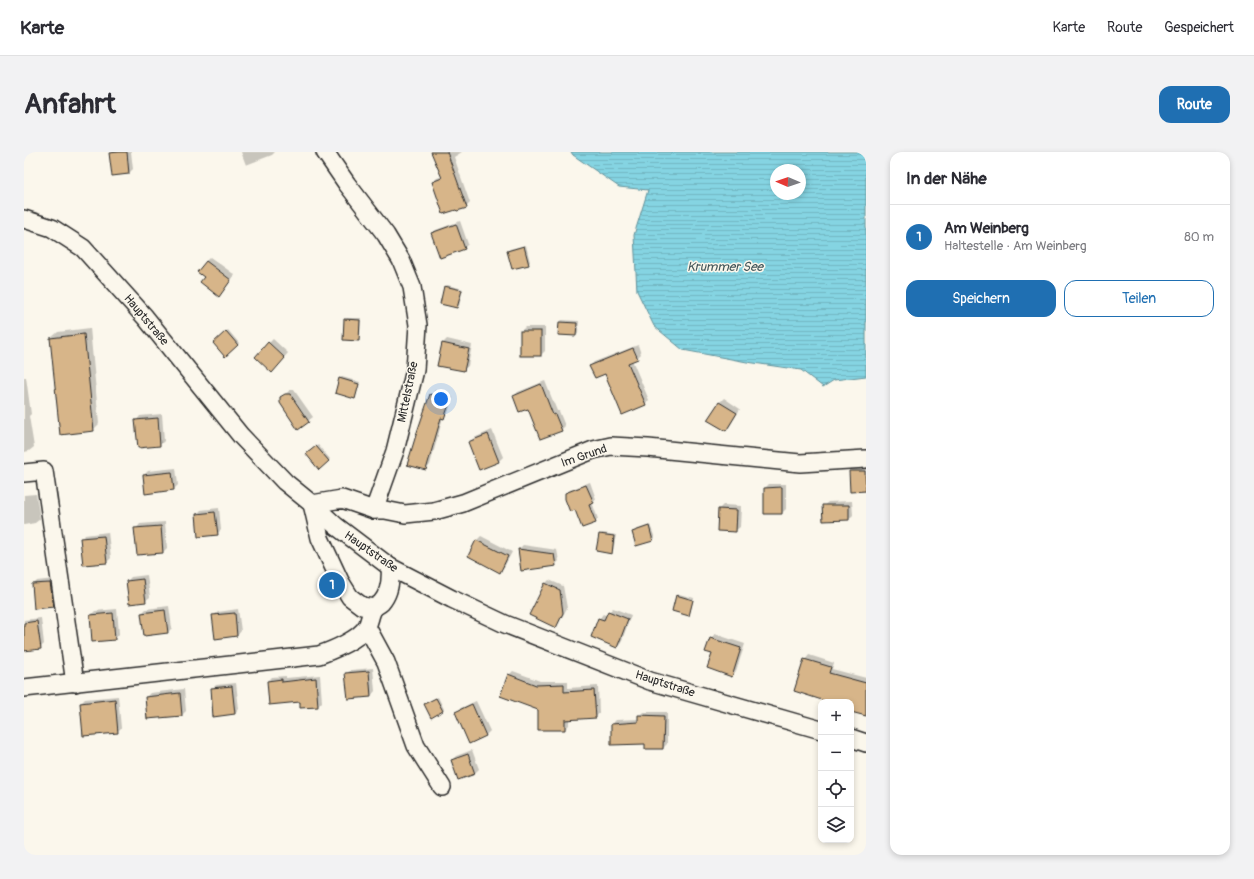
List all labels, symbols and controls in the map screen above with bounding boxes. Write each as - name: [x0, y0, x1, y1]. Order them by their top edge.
- text: Karte: [20, 16, 64, 40]
- text: Karte: [1053, 19, 1085, 36]
- text: Route: [1107, 19, 1142, 36]
- text: Gespeichert: [1164, 19, 1234, 36]
- button: Route: [1159, 86, 1230, 123]
- text: Anfahrt: [24, 87, 116, 122]
- north arrow: [770, 164, 806, 200]
- text: In der Nähe: [906, 168, 987, 189]
- text: Am Weinberg: [944, 219, 1029, 238]
- text: 1: [916, 229, 922, 245]
- text: 80 m: [1184, 229, 1214, 245]
- text: Haltestelle · Am Weinberg: [944, 238, 1086, 254]
- water label: Krummer See: [687, 259, 765, 275]
- button: Speichern: [906, 280, 1056, 317]
- button: Teilen: [1064, 280, 1214, 317]
- street label: Hauptstraße: [120, 291, 172, 349]
- street label: Mittelstraße: [394, 360, 422, 424]
- your location: [431, 389, 451, 409]
- street label: Im Grund: [559, 441, 609, 471]
- street label: Hauptstraße: [341, 528, 401, 576]
- pin: 1: [319, 570, 345, 600]
- street label: Hauptstraße: [633, 667, 697, 701]
- map controls: [818, 699, 854, 843]
- button: +: [818, 699, 854, 735]
- button: −: [818, 735, 854, 771]
- button: locate: [818, 771, 854, 807]
- button: layers: [818, 807, 854, 843]

